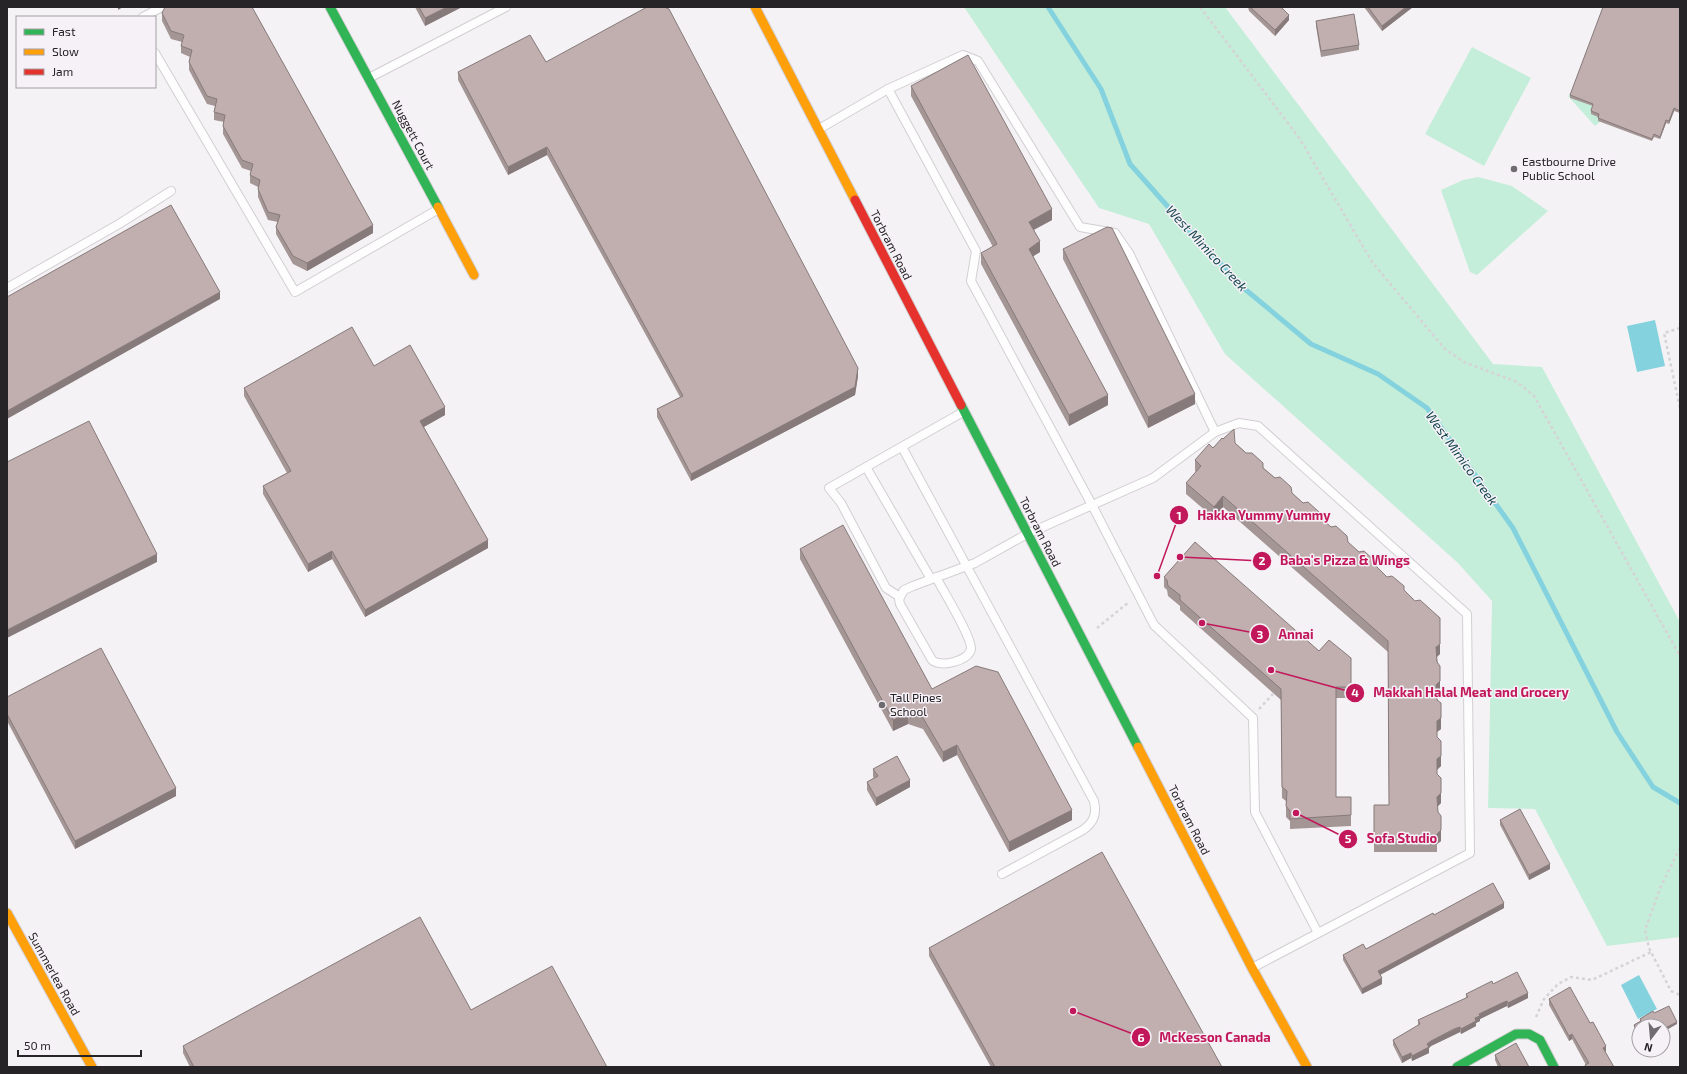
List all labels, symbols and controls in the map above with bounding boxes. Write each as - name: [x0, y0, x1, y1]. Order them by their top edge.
- legend: [16, 16, 156, 88]
- text: Fast: [52, 24, 76, 38]
- text: Slow: [52, 44, 79, 58]
- text: Jam: [52, 64, 73, 78]
- street label: Nuggett Court: [390, 97, 438, 172]
- place label: Eastbourne Drive Public School: [1522, 154, 1616, 182]
- marker: Eastbourne Drive Public School: [1509, 164, 1519, 174]
- water label: West Mimico Creek: [1163, 202, 1251, 295]
- street label: Torbram Road: [868, 207, 915, 282]
- water label: West Mimico Creek: [1423, 408, 1502, 508]
- street label: Torbram Road: [1017, 494, 1064, 569]
- callout: Hakka Yummy Yummy: [1169, 503, 1339, 528]
- text: Hakka Yummy Yummy: [1197, 507, 1331, 523]
- text: 1: [1176, 508, 1182, 522]
- callout: Baba's Pizza & Wings: [1252, 548, 1418, 573]
- text: Baba's Pizza & Wings: [1280, 552, 1410, 568]
- text: 2: [1259, 553, 1266, 567]
- callout: Annai: [1250, 622, 1321, 647]
- text: Annai: [1278, 626, 1314, 642]
- text: 3: [1257, 627, 1264, 641]
- callout: Makkah Halal Meat and Grocery: [1345, 680, 1577, 705]
- text: Makkah Halal Meat and Grocery: [1373, 684, 1569, 700]
- text: 4: [1351, 685, 1359, 699]
- place label: Tall Pines School: [890, 690, 942, 718]
- marker: Tall Pines School: [877, 700, 887, 710]
- street label: Torbram Road: [1166, 782, 1213, 857]
- callout: Sofa Studio: [1338, 826, 1445, 851]
- text: Sofa Studio: [1367, 830, 1437, 846]
- text: 5: [1345, 831, 1352, 845]
- street label: Summerlea Road: [26, 930, 83, 1017]
- north arrow: [1631, 1018, 1671, 1058]
- callout: McKesson Canada: [1131, 1025, 1279, 1050]
- text: McKesson Canada: [1159, 1029, 1271, 1045]
- text: 6: [1137, 1030, 1145, 1044]
- scale bar: [18, 1032, 141, 1058]
- text: 50 m: [24, 1038, 51, 1052]
- text: N: [1642, 1041, 1654, 1055]

